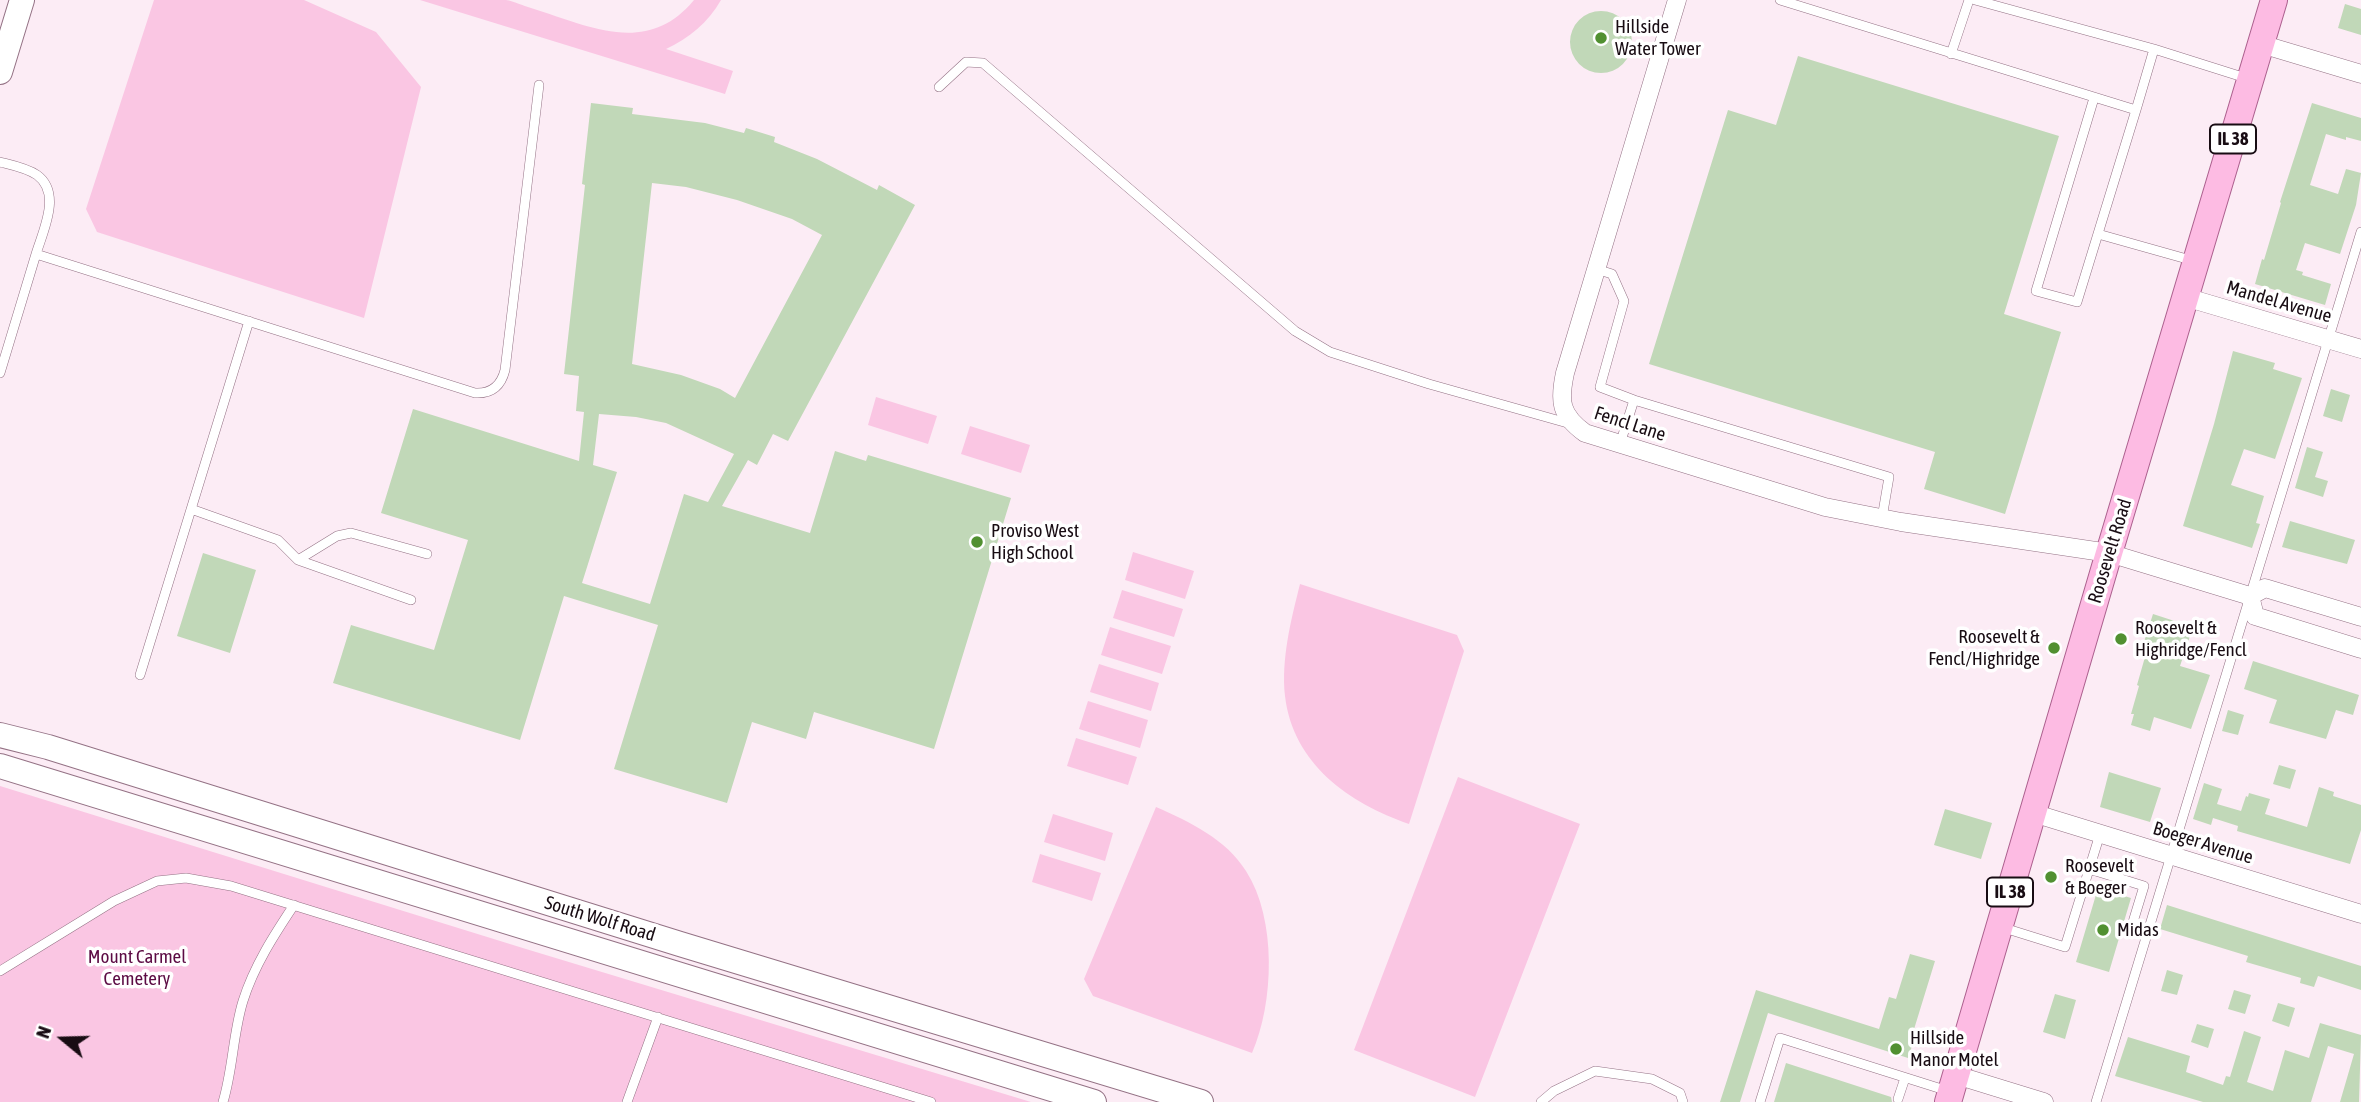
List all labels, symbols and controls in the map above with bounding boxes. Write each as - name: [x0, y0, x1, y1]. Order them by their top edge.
- place label: Hillside Water Tower: [1615, 16, 1700, 60]
- marker: Hillside Water Tower: [1593, 30, 1609, 46]
- road number: IL 38: [2210, 124, 2256, 154]
- street label: Mandel Avenue: [2224, 276, 2334, 328]
- street label: Fencl Lane: [1591, 402, 1669, 446]
- street label: Roosevelt Road: [2083, 496, 2137, 606]
- place label: Proviso West High School: [991, 520, 1079, 564]
- marker: Proviso West High School: [969, 534, 985, 550]
- place label: Roosevelt & Highridge/Fencl: [2135, 617, 2247, 661]
- place label: Roosevelt & Fencl/Highridge: [1928, 626, 2040, 670]
- marker: Roosevelt & Highridge/Fencl: [2113, 631, 2129, 647]
- marker: Roosevelt & Fencl/Highridge: [2046, 640, 2062, 656]
- street label: Boeger Avenue: [2150, 817, 2256, 869]
- place label: Roosevelt & Boeger: [2065, 855, 2134, 899]
- marker: Roosevelt & Boeger: [2043, 869, 2059, 885]
- road number: IL 38: [1987, 878, 2033, 906]
- street label: South Wolf Road: [542, 891, 658, 947]
- place label: Midas: [2117, 919, 2159, 941]
- marker: Midas: [2095, 922, 2111, 938]
- park label: Mount Carmel Cemetery: [88, 946, 186, 990]
- north arrow: [28, 1004, 98, 1074]
- text: N: [31, 1023, 55, 1041]
- place label: Hillside Manor Motel: [1910, 1027, 1999, 1071]
- marker: Hillside Manor Motel: [1888, 1041, 1904, 1057]

